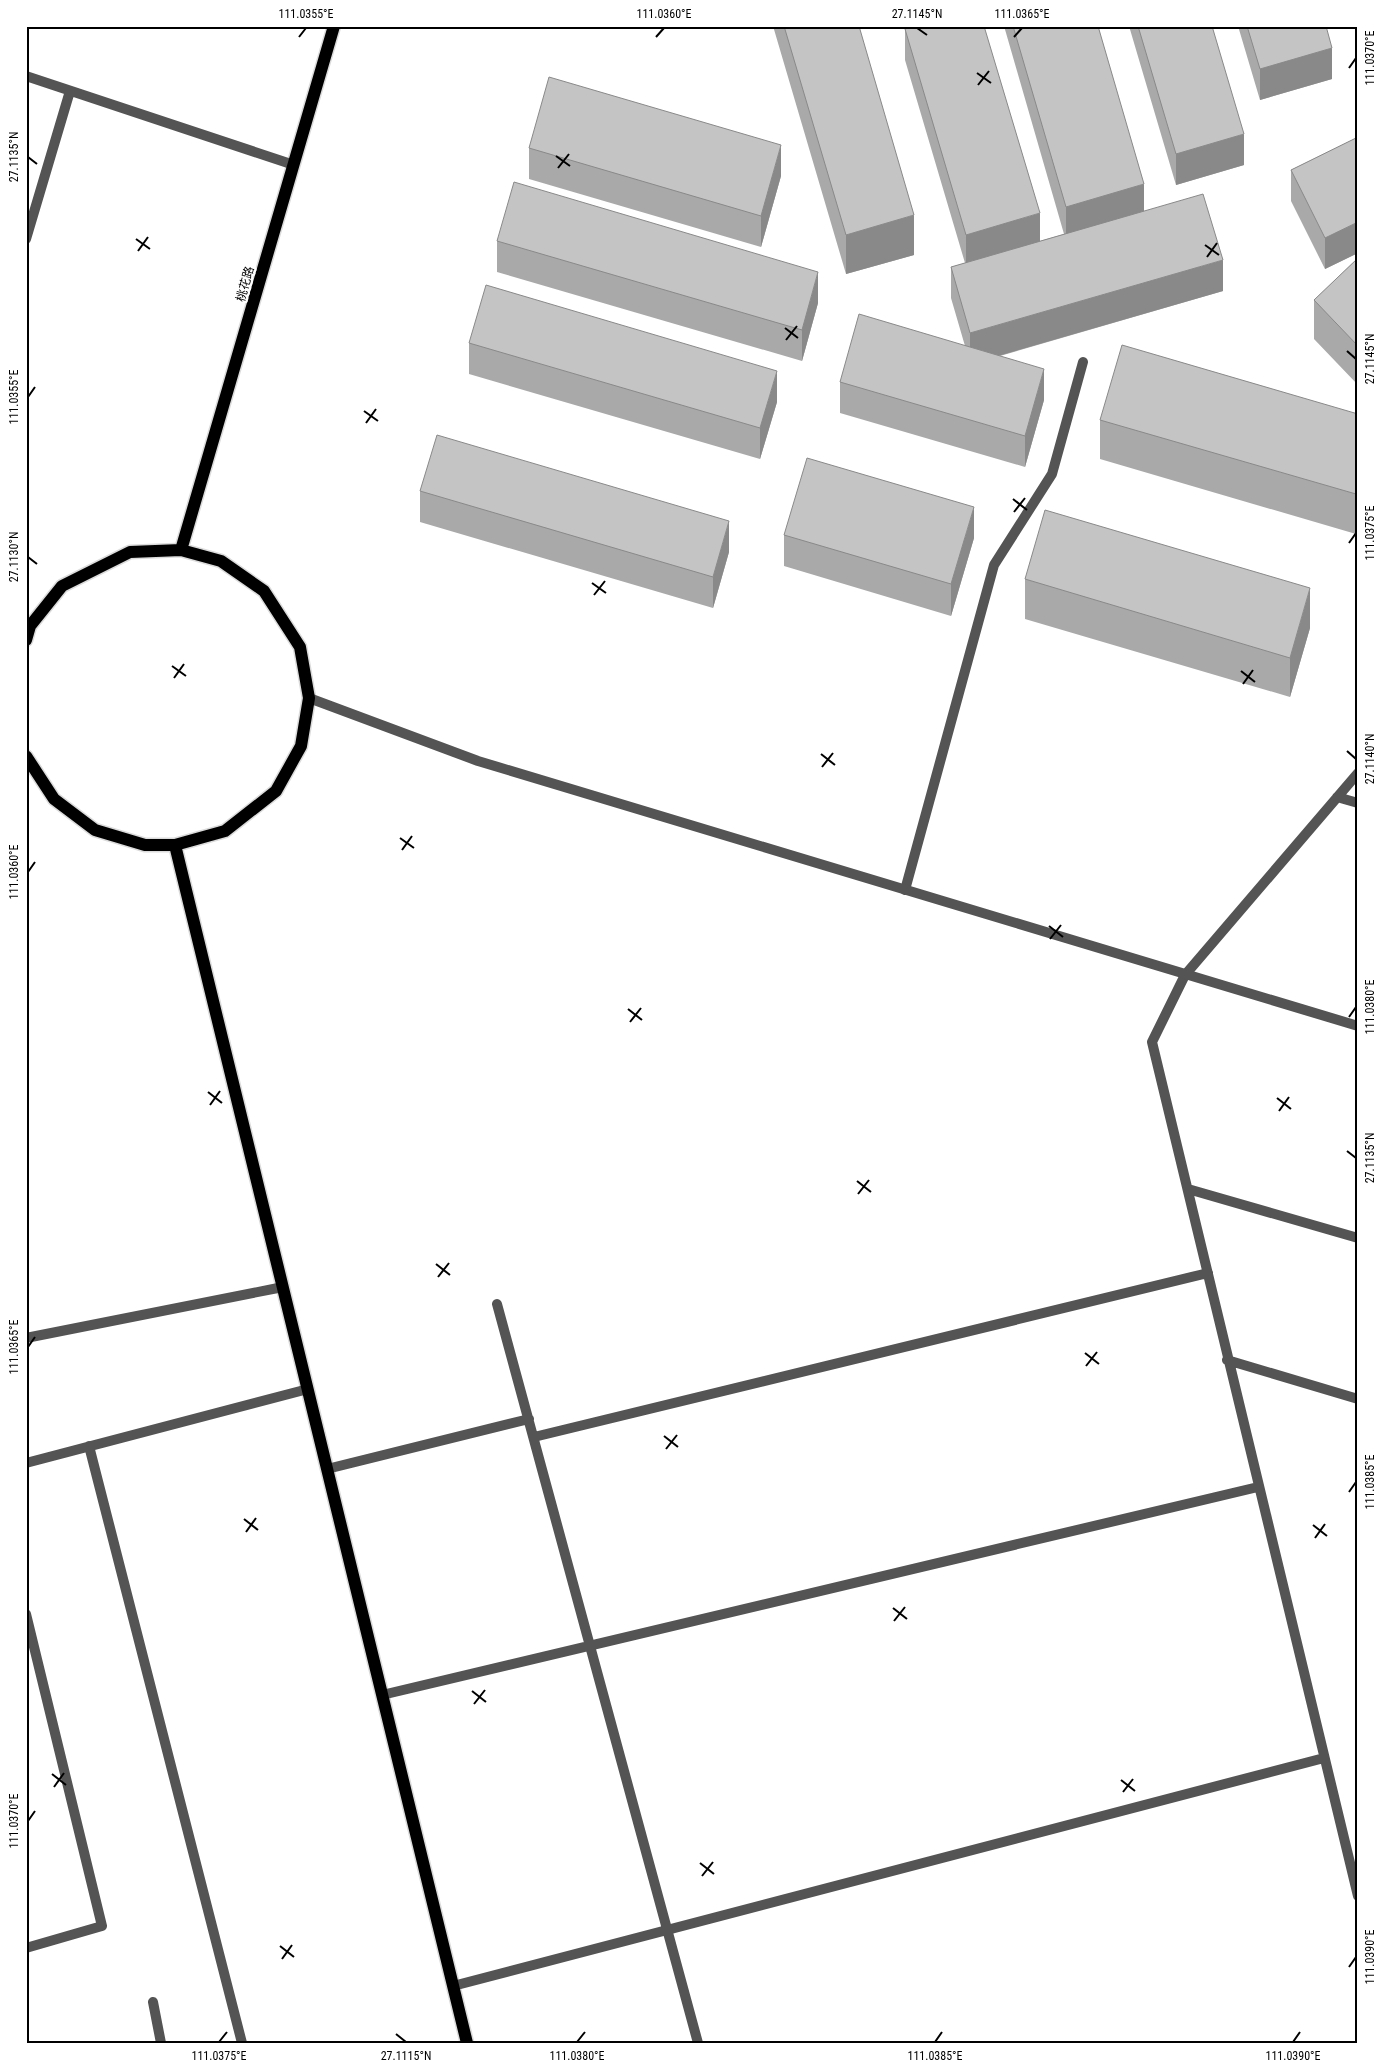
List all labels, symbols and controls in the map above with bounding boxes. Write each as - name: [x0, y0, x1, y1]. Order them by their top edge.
- text: 111.0355°E: [278, 7, 334, 21]
- text: 111.0360°E: [636, 7, 692, 21]
- text: 27.1145°N: [892, 7, 942, 21]
- text: 111.0365°E: [994, 7, 1050, 21]
- text: 111.0370°E: [1363, 30, 1377, 86]
- text: 27.1135°N: [7, 132, 21, 182]
- street label: 桃花路: [233, 265, 257, 303]
- text: 27.1145°N: [1363, 334, 1377, 384]
- text: 111.0355°E: [7, 369, 21, 425]
- text: 111.0375°E: [1363, 505, 1377, 561]
- text: 27.1130°N: [7, 532, 21, 582]
- text: 27.1140°N: [1363, 734, 1377, 784]
- text: 111.0360°E: [7, 844, 21, 900]
- text: 111.0380°E: [1363, 979, 1377, 1035]
- text: 27.1135°N: [1363, 1133, 1377, 1183]
- text: 111.0365°E: [7, 1319, 21, 1375]
- text: 111.0385°E: [1363, 1454, 1377, 1510]
- text: 111.0370°E: [7, 1793, 21, 1849]
- text: 111.0390°E: [1363, 1929, 1377, 1985]
- text: 111.0375°E: [191, 2049, 247, 2063]
- text: 27.1115°N: [381, 2049, 431, 2063]
- text: 111.0380°E: [549, 2049, 605, 2063]
- text: 111.0385°E: [907, 2049, 963, 2063]
- text: 111.0390°E: [1265, 2049, 1321, 2063]

